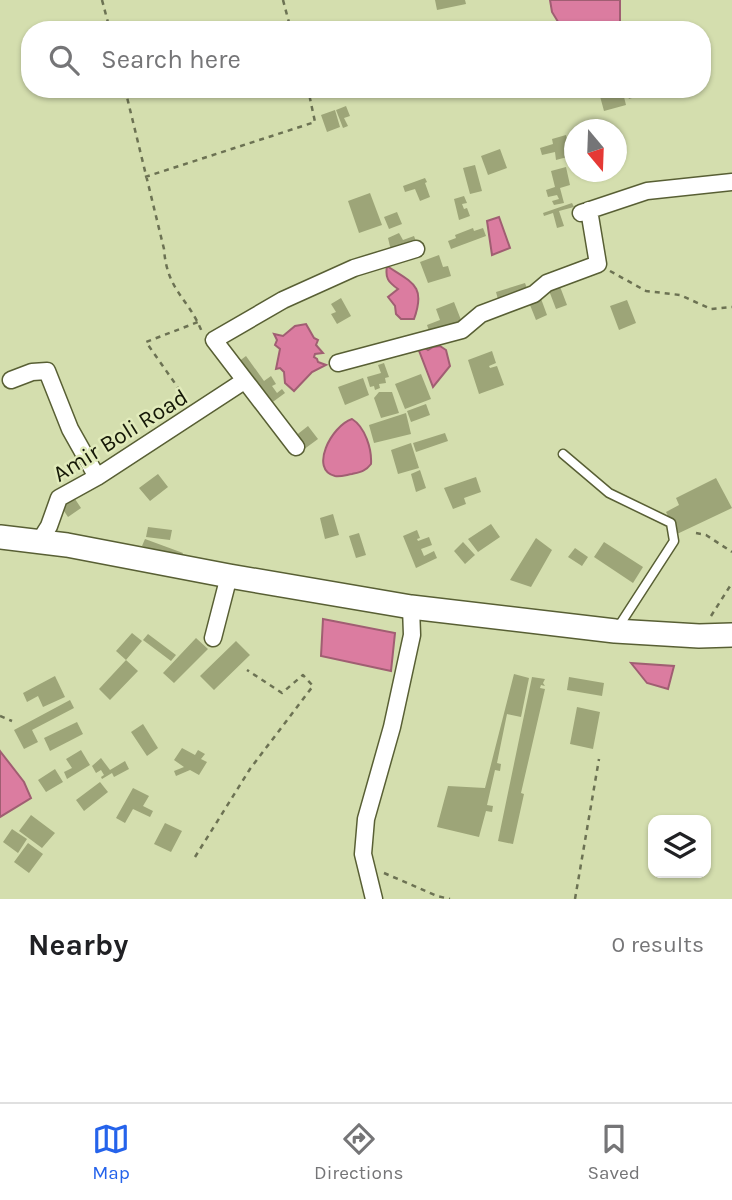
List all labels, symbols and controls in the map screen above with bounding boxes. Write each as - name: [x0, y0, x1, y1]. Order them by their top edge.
- search box: [21, 21, 711, 98]
- icon: search: [45, 41, 83, 79]
- text: Search here: [101, 44, 241, 75]
- north arrow: [564, 119, 627, 182]
- street label: Amir Boli Road: [48, 383, 193, 488]
- map controls: [648, 815, 711, 878]
- button: layers: [648, 815, 711, 878]
- text: Nearby: [28, 927, 128, 963]
- text: 0 results: [612, 931, 704, 958]
- tab: Map: [92, 1120, 130, 1184]
- tab: Directions: [314, 1120, 403, 1184]
- tab: Saved: [587, 1120, 640, 1184]

